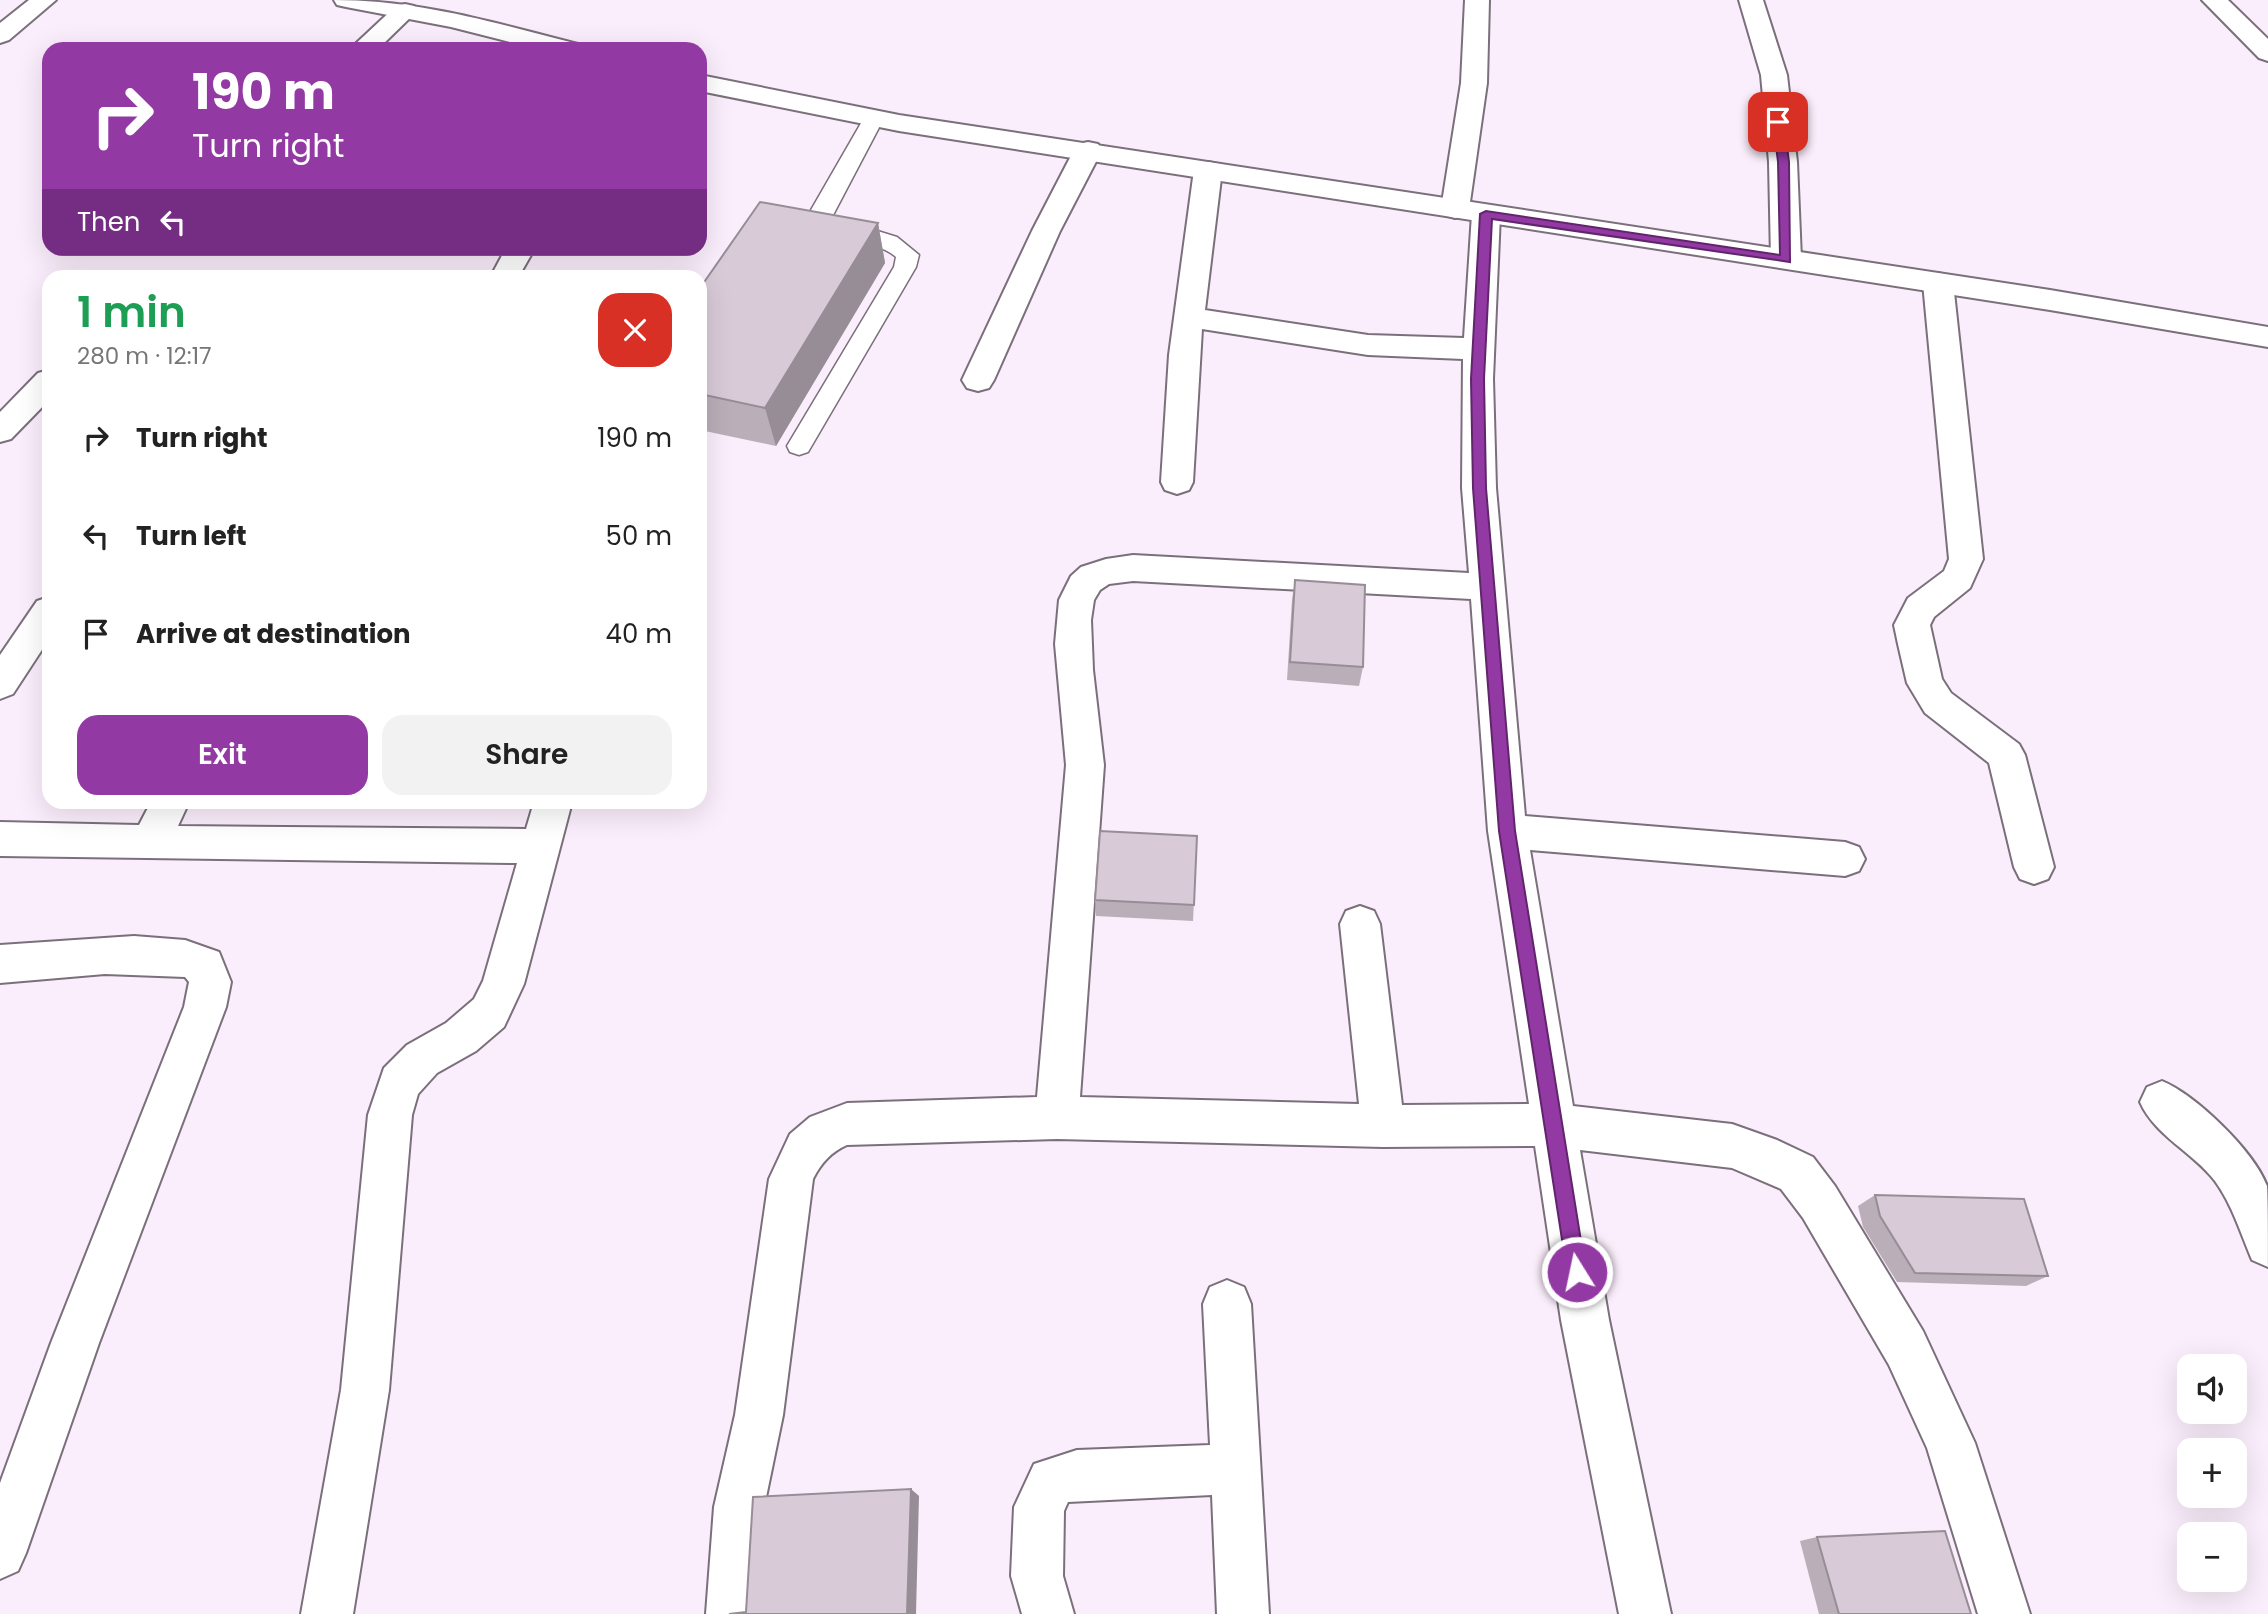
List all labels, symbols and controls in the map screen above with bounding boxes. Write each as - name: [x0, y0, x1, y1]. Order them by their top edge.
- text: 190 m: [192, 58, 335, 126]
- icon: right: [77, 70, 168, 161]
- pin: [1748, 92, 1808, 152]
- icon: arrive: [1759, 103, 1797, 141]
- text: Turn right: [192, 123, 344, 168]
- icon: left: [154, 203, 192, 241]
- text: Then: [77, 204, 140, 240]
- text: 1 min: [77, 283, 186, 342]
- button: close: [598, 293, 672, 367]
- text: 280 m · 12:17: [77, 340, 212, 372]
- icon: right: [77, 419, 115, 457]
- text: Turn right: [136, 420, 268, 456]
- text: 190 m: [597, 420, 672, 456]
- icon: left: [77, 517, 115, 555]
- text: Turn left: [136, 518, 247, 554]
- text: 50 m: [606, 518, 672, 554]
- icon: arrive: [77, 615, 115, 653]
- text: Arrive at destination: [136, 616, 411, 652]
- text: 40 m: [606, 616, 672, 652]
- button: Exit: [77, 715, 368, 795]
- button: Share: [382, 715, 672, 795]
- position arrow: [1540, 1235, 1614, 1309]
- map controls: [2177, 1354, 2247, 1592]
- button: sound: [2177, 1354, 2247, 1424]
- button: +: [2177, 1438, 2247, 1508]
- button: −: [2177, 1522, 2247, 1592]

